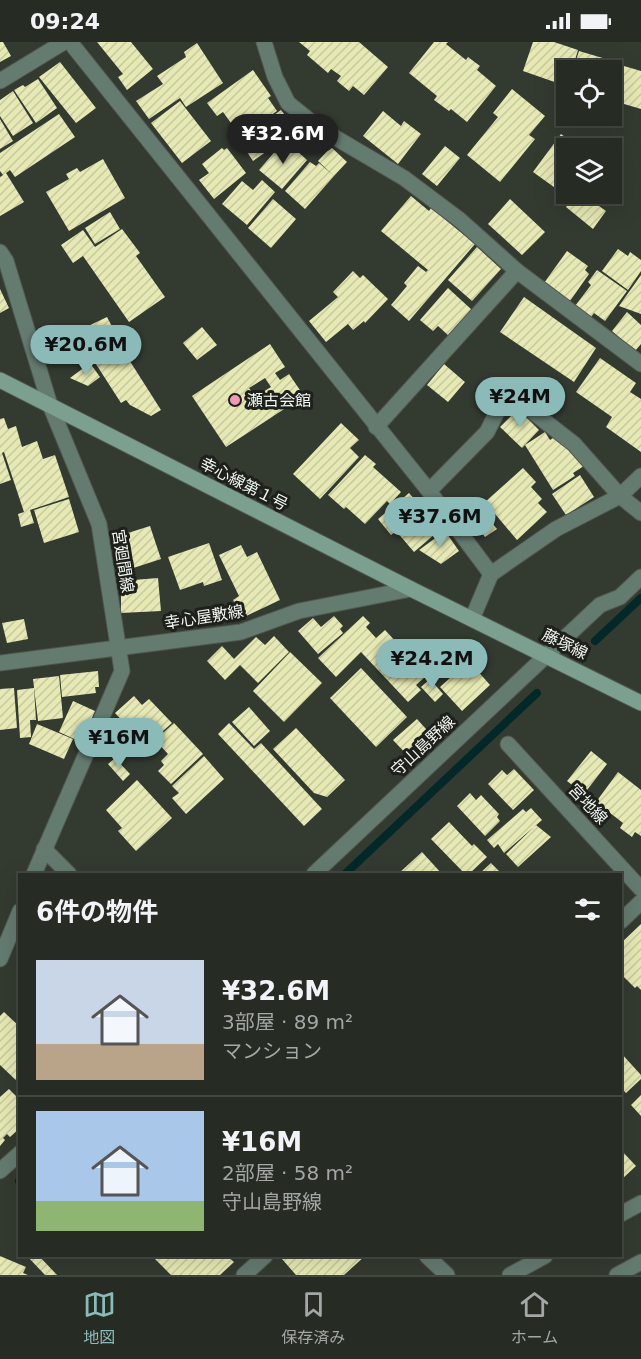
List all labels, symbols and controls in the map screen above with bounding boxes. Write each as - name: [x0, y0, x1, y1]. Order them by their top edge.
- text: 09:24: [30, 9, 100, 34]
- map controls: [556, 60, 622, 204]
- button: locate: [556, 60, 622, 126]
- pin: ¥32.6M: [234, 114, 332, 165]
- text: ¥32.6M: [241, 121, 325, 145]
- button: layers: [556, 138, 622, 204]
- pin: ¥20.6M: [37, 325, 135, 376]
- text: ¥20.6M: [44, 332, 128, 356]
- pin: ¥24M: [484, 377, 556, 428]
- text: ¥24M: [489, 384, 551, 408]
- place label: 瀬古会館: [247, 391, 311, 410]
- marker: 瀬古会館: [228, 393, 242, 407]
- street label: 幸心線第１号: [197, 454, 291, 514]
- pin: ¥37.6M: [391, 497, 489, 548]
- text: ¥37.6M: [398, 504, 482, 528]
- street label: 宮廻間線: [109, 528, 137, 594]
- street label: 幸心屋敷線: [163, 601, 245, 633]
- street label: 藤塚線: [539, 625, 591, 663]
- pin: ¥24.2M: [383, 639, 481, 690]
- text: ¥24.2M: [390, 646, 474, 670]
- street label: 守山島野線: [387, 712, 459, 780]
- pin: ¥16M: [83, 718, 155, 769]
- text: ¥16M: [88, 725, 150, 749]
- street label: 宮地線: [565, 780, 611, 828]
- icon: filters: [571, 893, 604, 926]
- text: 6件の物件: [36, 897, 158, 927]
- text: ¥32.6M: [222, 976, 330, 1006]
- icon: home: [84, 984, 156, 1056]
- text: 3部屋 · 89 m²: [222, 1010, 353, 1034]
- text: マンション: [222, 1039, 322, 1063]
- text: ¥16M: [222, 1127, 302, 1157]
- icon: home: [84, 1135, 156, 1207]
- text: 2部屋 · 58 m²: [222, 1161, 353, 1185]
- text: 守山島野線: [222, 1190, 322, 1214]
- tab: 地図: [83, 1288, 116, 1348]
- tab: 保存済み: [281, 1288, 345, 1348]
- tab: ホーム: [511, 1288, 558, 1348]

